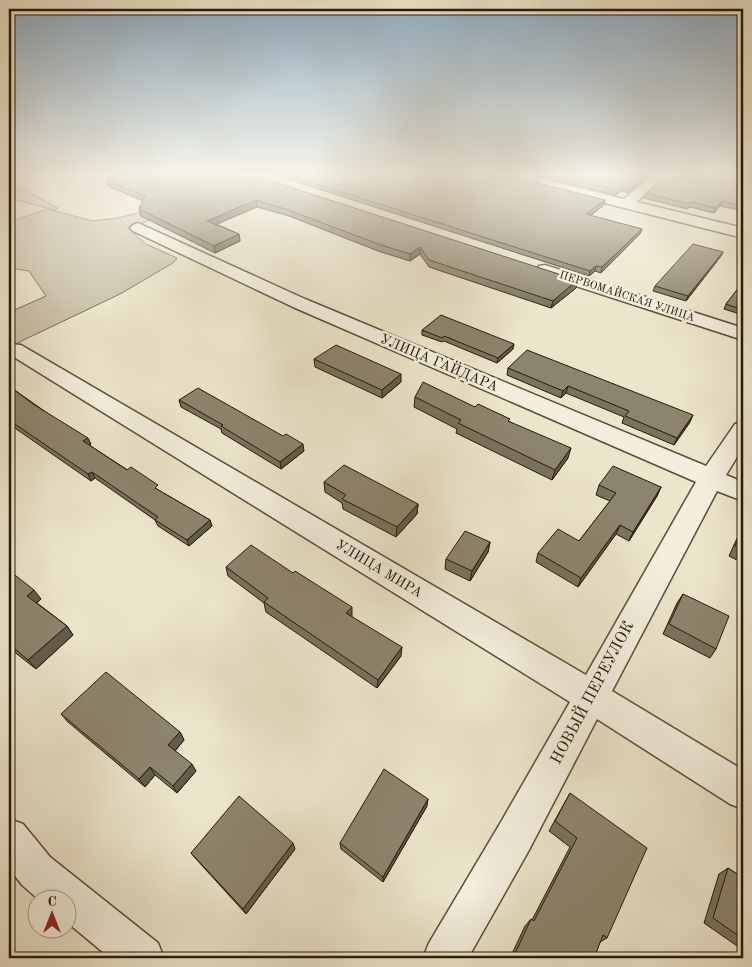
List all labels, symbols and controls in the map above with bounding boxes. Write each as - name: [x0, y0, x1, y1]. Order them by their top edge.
- street label: ПЕРВОМАЙСКАЯ УЛИЦА: [558, 268, 697, 324]
- street label: УЛИЦА ГАЙДАРА: [378, 328, 502, 394]
- street label: УЛИЦА МИРА: [333, 538, 425, 601]
- street label: НОВЫЙ ПЕРЕУЛОК: [545, 617, 638, 767]
- north arrow: [28, 890, 78, 940]
- text: С: [47, 895, 57, 909]

